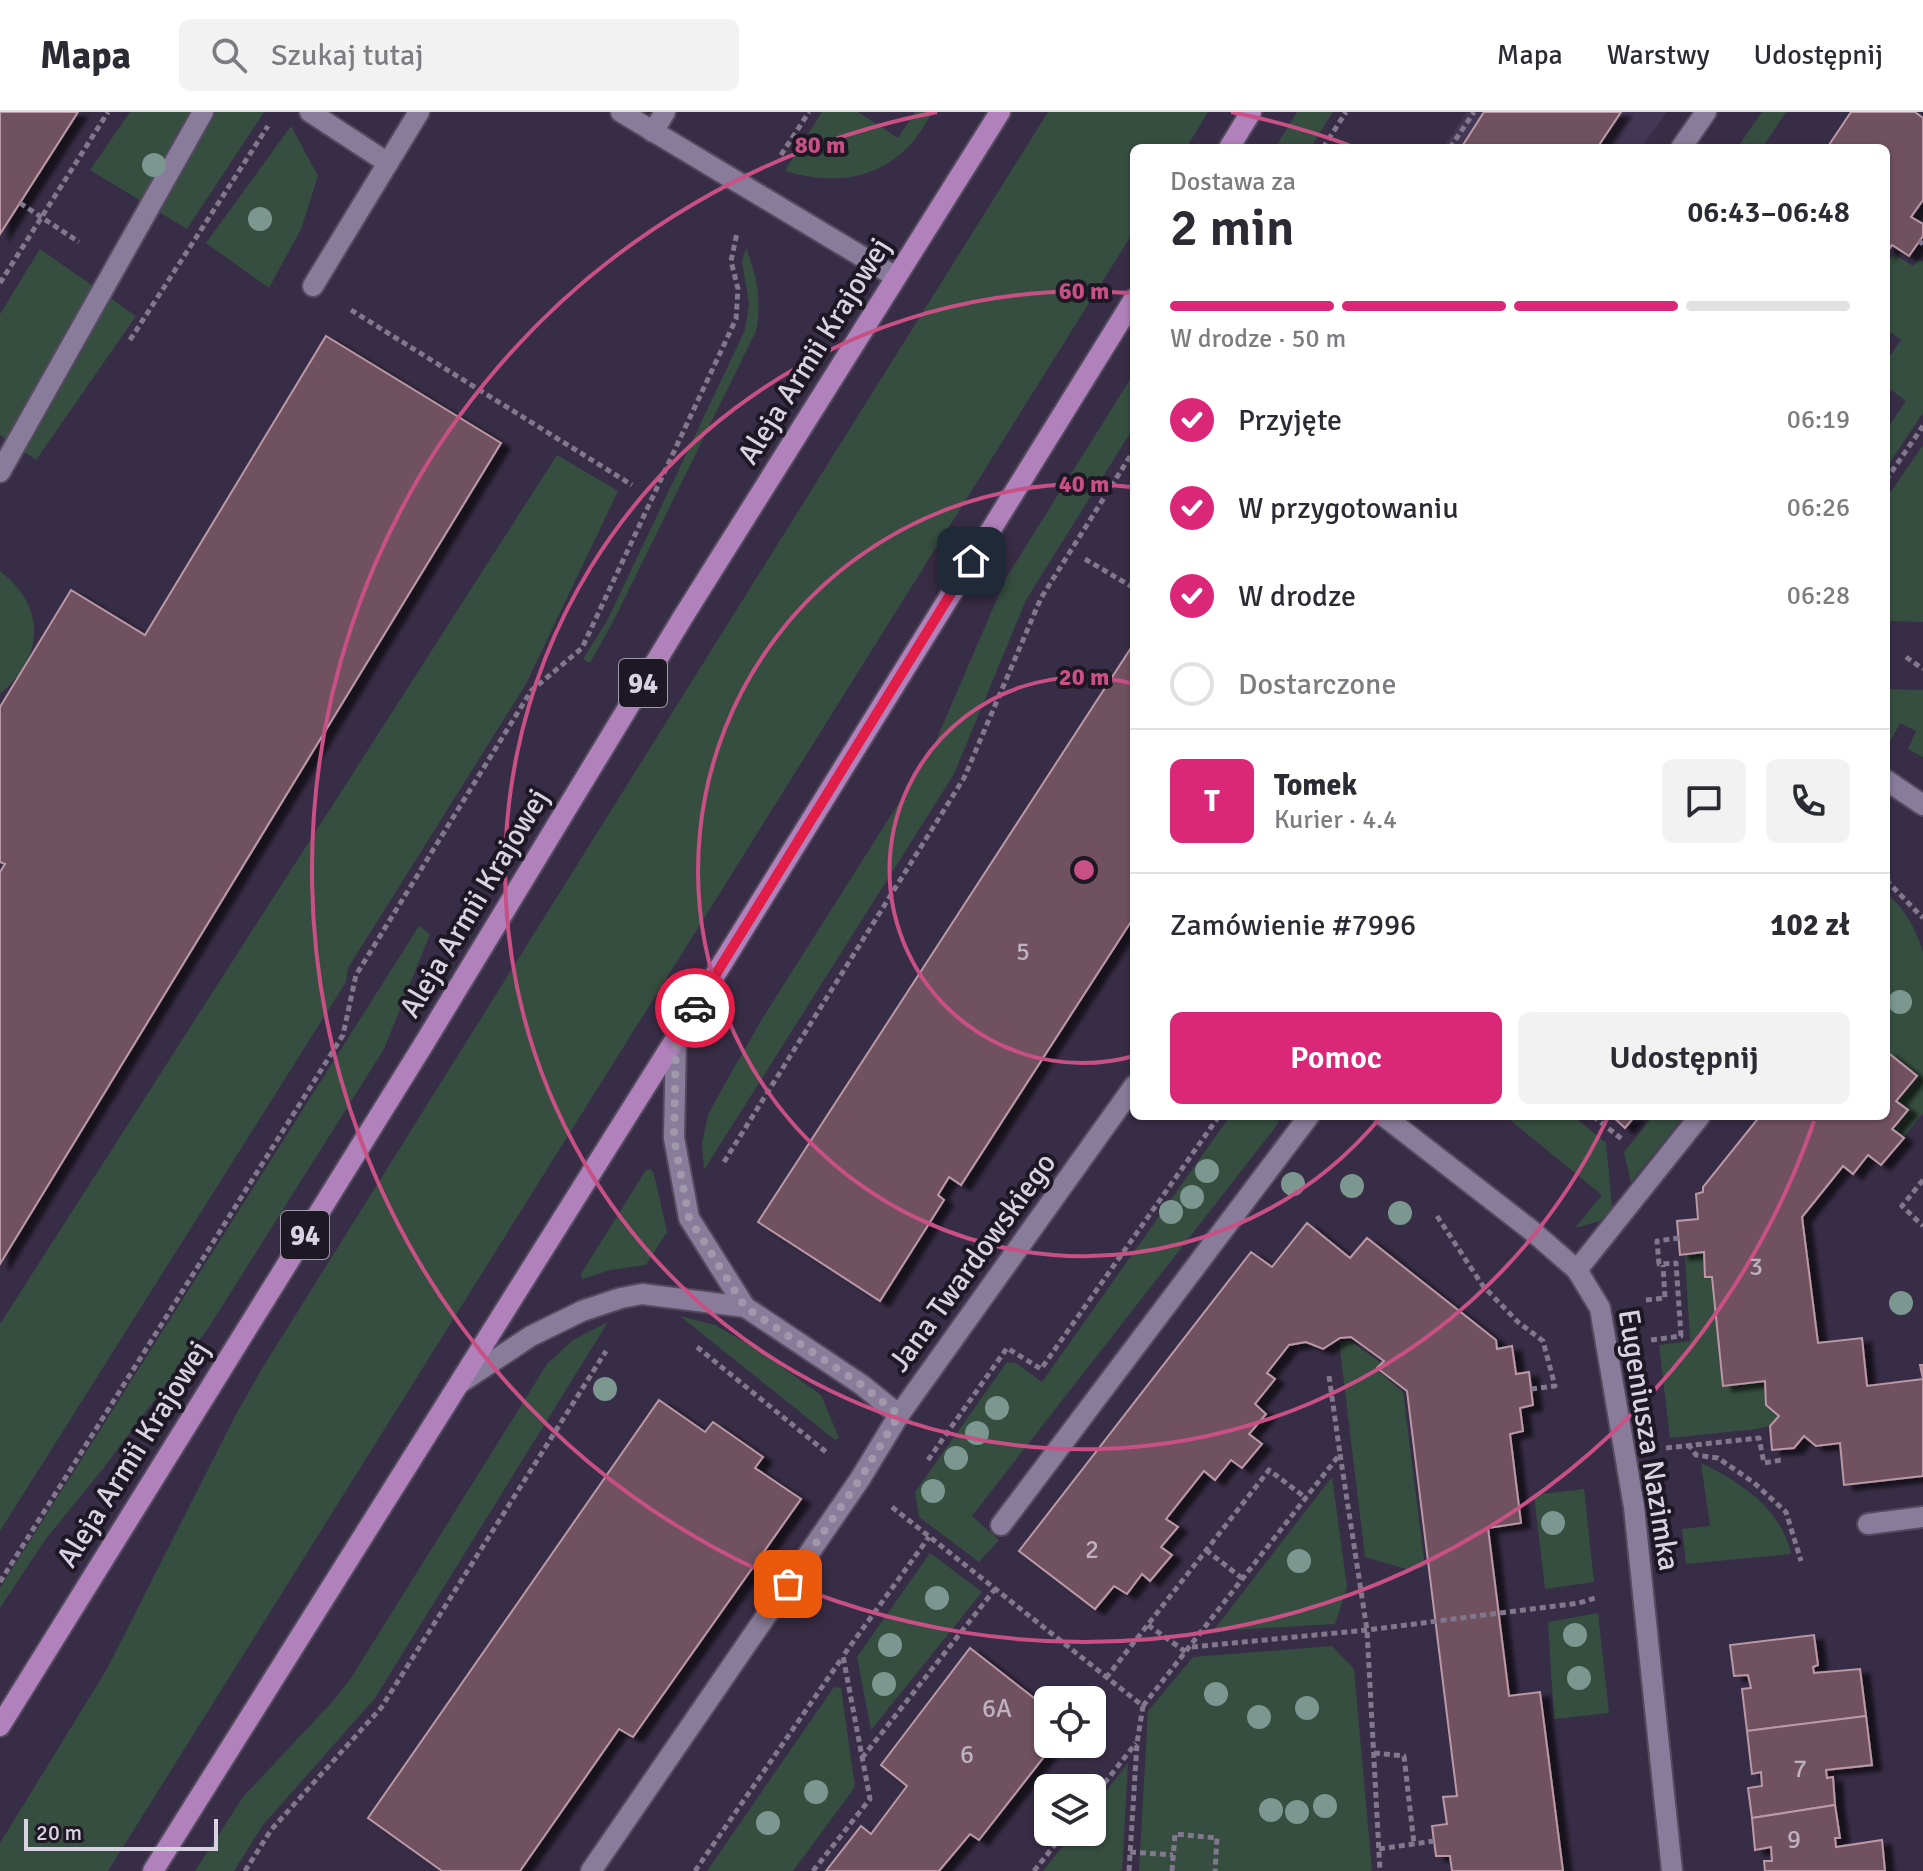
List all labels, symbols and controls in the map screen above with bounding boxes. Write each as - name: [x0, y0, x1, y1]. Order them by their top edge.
- search box: [179, 19, 739, 91]
- text: Mapa: [40, 32, 131, 79]
- icon: search: [207, 33, 251, 77]
- text: Szukaj tutaj: [271, 37, 424, 74]
- text: Mapa: [1497, 38, 1563, 72]
- text: Warstwy: [1607, 38, 1710, 72]
- text: Udostępnij: [1754, 38, 1883, 72]
- text: 80 m: [795, 130, 845, 160]
- text: Dostawa za: [1170, 166, 1296, 198]
- text: 06:43–06:48: [1687, 194, 1850, 231]
- text: 2 min: [1170, 196, 1295, 260]
- street label: Aleja Armii Krajowej: [730, 231, 899, 471]
- text: 60 m: [1059, 276, 1109, 306]
- text: W drodze · 50 m: [1170, 323, 1346, 355]
- icon: check: [1170, 398, 1214, 442]
- text: Przyjęte: [1238, 402, 1342, 439]
- text: 06:19: [1787, 404, 1850, 436]
- text: 40 m: [1059, 469, 1109, 499]
- icon: check: [1170, 486, 1214, 530]
- text: W przygotowaniu: [1238, 490, 1459, 527]
- text: 06:26: [1787, 492, 1850, 524]
- pin: [937, 527, 1005, 595]
- icon: home: [949, 539, 993, 583]
- icon: check: [1170, 574, 1214, 618]
- text: W drodze: [1238, 578, 1356, 615]
- text: 06:28: [1787, 580, 1850, 612]
- road number: 94: [619, 659, 667, 707]
- text: 20 m: [1059, 662, 1109, 692]
- text: Dostarczone: [1238, 666, 1396, 703]
- button: chat: [1662, 759, 1746, 843]
- button: phone: [1766, 759, 1850, 843]
- text: Tomek: [1274, 767, 1357, 804]
- street label: Aleja Armii Krajowej: [392, 782, 557, 1024]
- text: T: [1204, 783, 1220, 820]
- text: Kurier · 4.4: [1274, 804, 1397, 836]
- centre of rings: [1070, 856, 1098, 884]
- text: Zamówienie #7996: [1170, 907, 1416, 944]
- text: 102 zł: [1770, 907, 1850, 944]
- house number: 5: [1016, 936, 1030, 968]
- courier: [655, 968, 735, 1048]
- icon: car: [673, 986, 717, 1030]
- button: Pomoc: [1170, 1012, 1502, 1104]
- button: Udostępnij: [1518, 1012, 1850, 1104]
- street label: Jana Twardowskiego: [881, 1146, 1064, 1379]
- road number: 94: [281, 1211, 329, 1259]
- house number: 3: [1749, 1251, 1763, 1283]
- street label: Eugeniusza Nazimka: [1610, 1307, 1687, 1574]
- street label: Aleja Armii Krajowej: [49, 1334, 218, 1574]
- house number: 2: [1085, 1534, 1099, 1566]
- pin: [754, 1550, 822, 1618]
- icon: bag: [766, 1562, 810, 1606]
- map controls: [1034, 1686, 1106, 1846]
- button: locate: [1034, 1686, 1106, 1758]
- house number: 6A: [982, 1693, 1012, 1725]
- house number: 6: [960, 1739, 974, 1771]
- house number: 7: [1793, 1753, 1807, 1785]
- button: layers: [1034, 1774, 1106, 1846]
- scale bar: [24, 1815, 218, 1851]
- text: 20 m: [36, 1819, 82, 1846]
- house number: 9: [1787, 1824, 1801, 1856]

